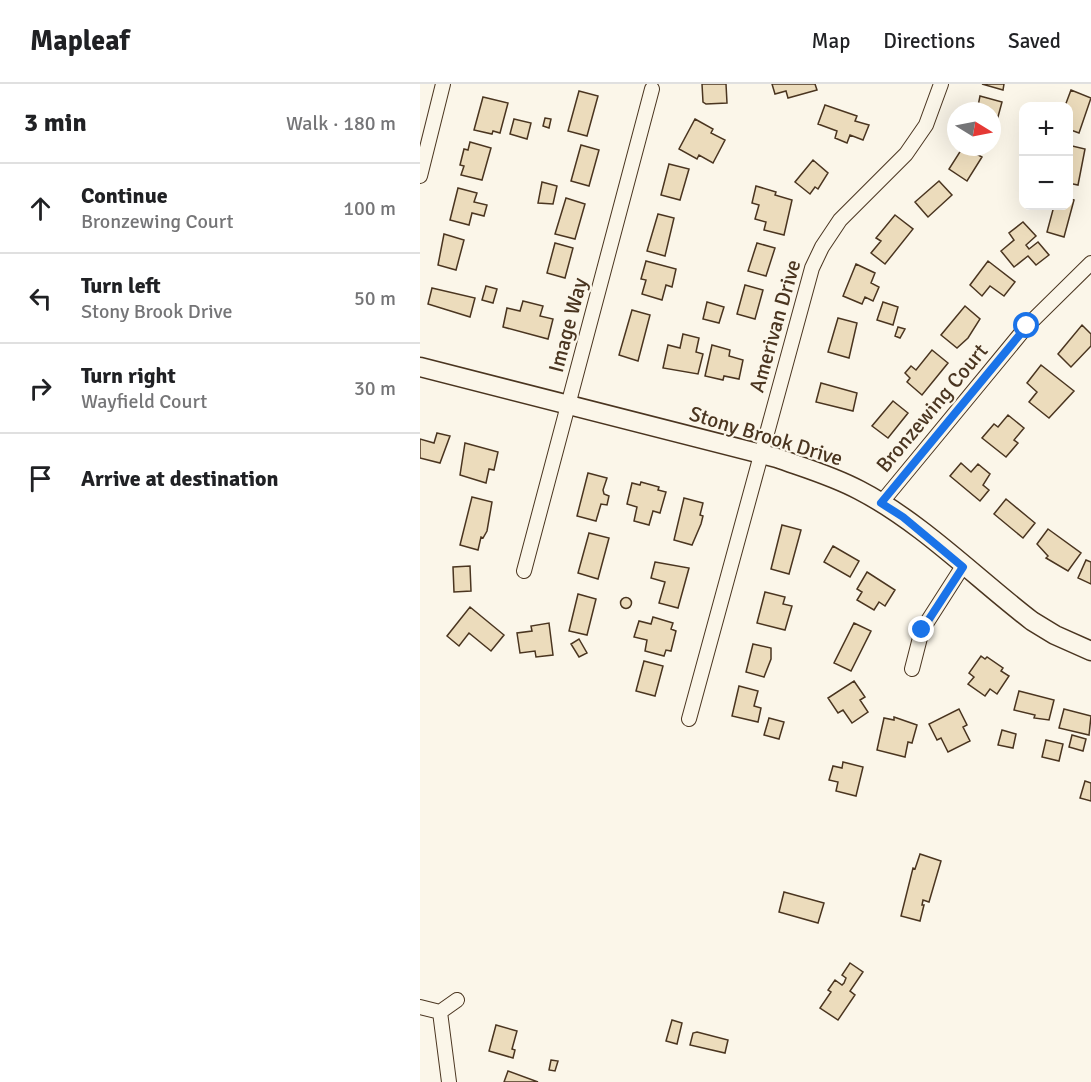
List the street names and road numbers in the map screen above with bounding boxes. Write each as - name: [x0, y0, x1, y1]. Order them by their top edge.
- street label: Amerivan Drive: [744, 257, 806, 395]
- street label: Image Way: [543, 275, 593, 375]
- street label: Bronzewing Court: [871, 338, 993, 478]
- street label: Stony Brook Drive: [686, 400, 846, 472]

